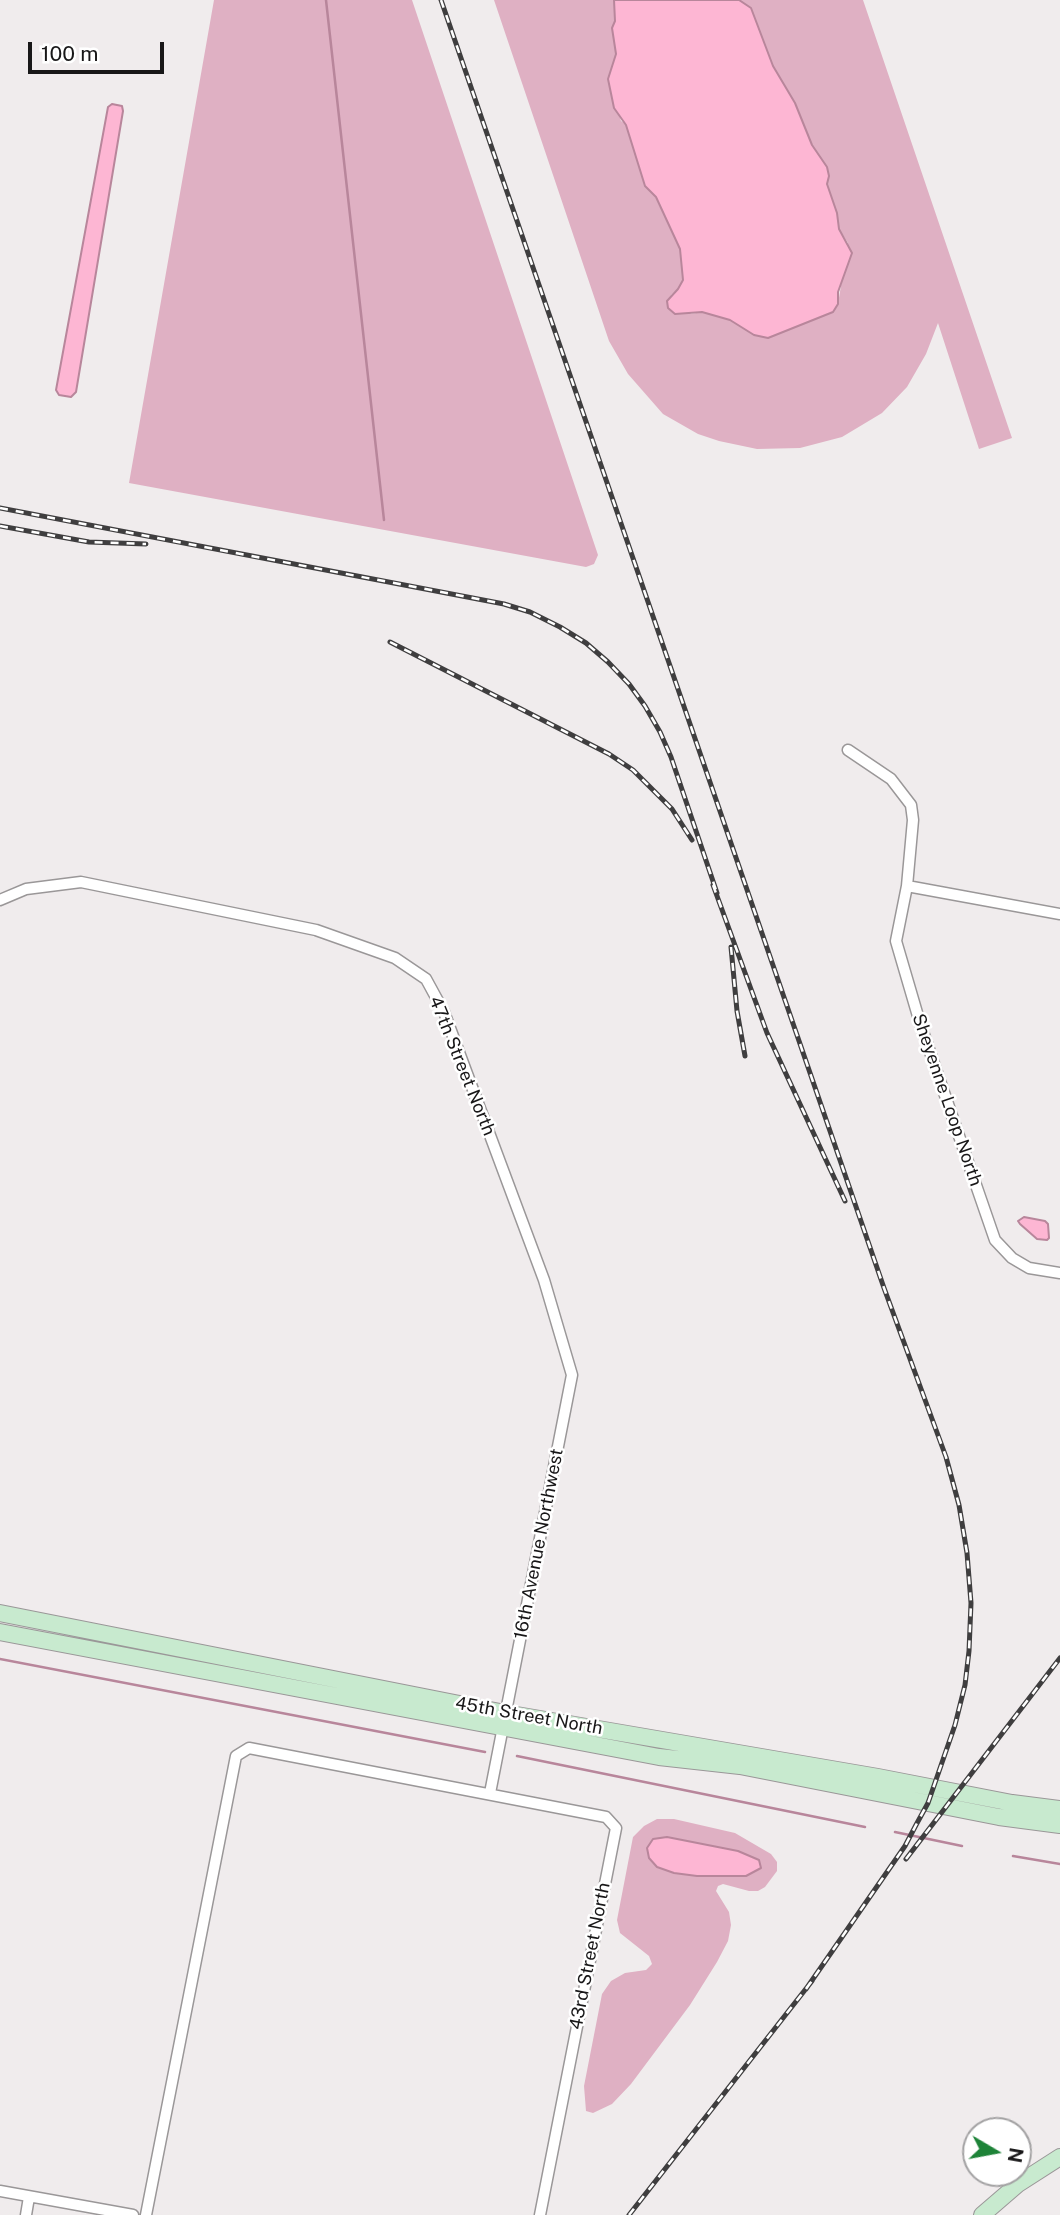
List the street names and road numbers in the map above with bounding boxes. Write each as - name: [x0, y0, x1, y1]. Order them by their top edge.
- street label: 47th Street North: [424, 993, 500, 1139]
- street label: Sheyenne Loop North: [907, 1011, 987, 1189]
- street label: 16th Avenue Northwest: [510, 1447, 568, 1641]
- street label: 45th Street North: [454, 1692, 604, 1740]
- street label: 43rd Street North: [565, 1881, 615, 2031]

